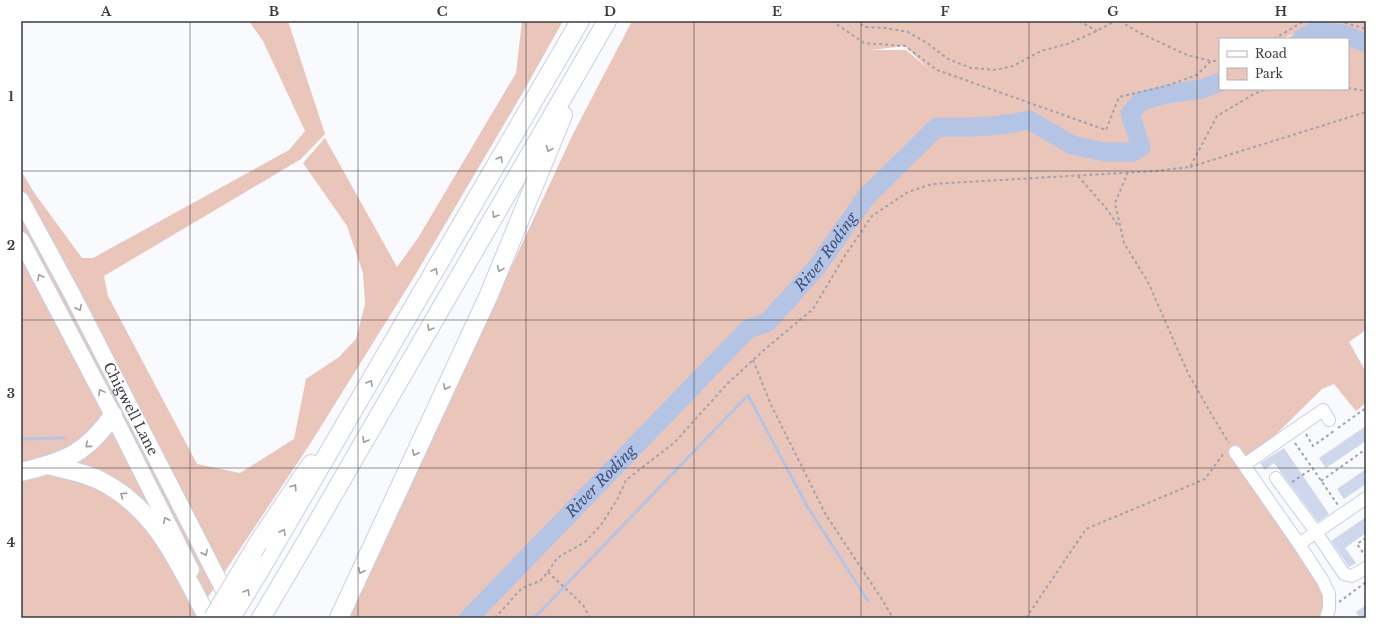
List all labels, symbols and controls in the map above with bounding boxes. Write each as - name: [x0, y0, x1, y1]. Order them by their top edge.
- text: A: [100, 3, 112, 20]
- text: B: [269, 3, 279, 20]
- text: C: [437, 3, 448, 20]
- text: D: [604, 3, 616, 20]
- text: E: [772, 3, 782, 20]
- text: F: [941, 3, 950, 20]
- text: G: [1107, 3, 1119, 20]
- text: H: [1275, 3, 1287, 20]
- legend: [1219, 38, 1349, 90]
- text: Road: [1255, 46, 1287, 61]
- text: Park: [1255, 66, 1283, 81]
- text: 1: [8, 88, 14, 105]
- one-way arrow: [546, 145, 554, 152]
- one-way arrow: [496, 156, 503, 163]
- water label: River Roding: [789, 208, 862, 296]
- one-way arrow: [492, 211, 499, 218]
- text: 2: [7, 237, 15, 254]
- one-way arrow: [496, 265, 504, 272]
- one-way arrow: [430, 268, 437, 275]
- one-way arrow: [37, 274, 45, 281]
- one-way arrow: [74, 304, 82, 312]
- one-way arrow: [427, 324, 434, 331]
- street label: Chigwell Lane: [99, 359, 162, 459]
- one-way arrow: [365, 380, 372, 387]
- one-way arrow: [443, 383, 451, 390]
- text: 3: [7, 385, 15, 402]
- one-way arrow: [98, 389, 105, 396]
- one-way arrow: [362, 436, 369, 444]
- one-way arrow: [85, 440, 93, 447]
- water label: River Roding: [561, 440, 640, 522]
- one-way arrow: [412, 448, 420, 456]
- one-way arrow: [290, 484, 297, 491]
- one-way arrow: [120, 492, 127, 500]
- one-way arrow: [164, 517, 171, 524]
- one-way arrow: [278, 529, 285, 536]
- text: 4: [7, 534, 16, 551]
- one-way arrow: [200, 548, 208, 556]
- one-way arrow: [357, 567, 365, 574]
- one-way arrow: [242, 589, 249, 596]

